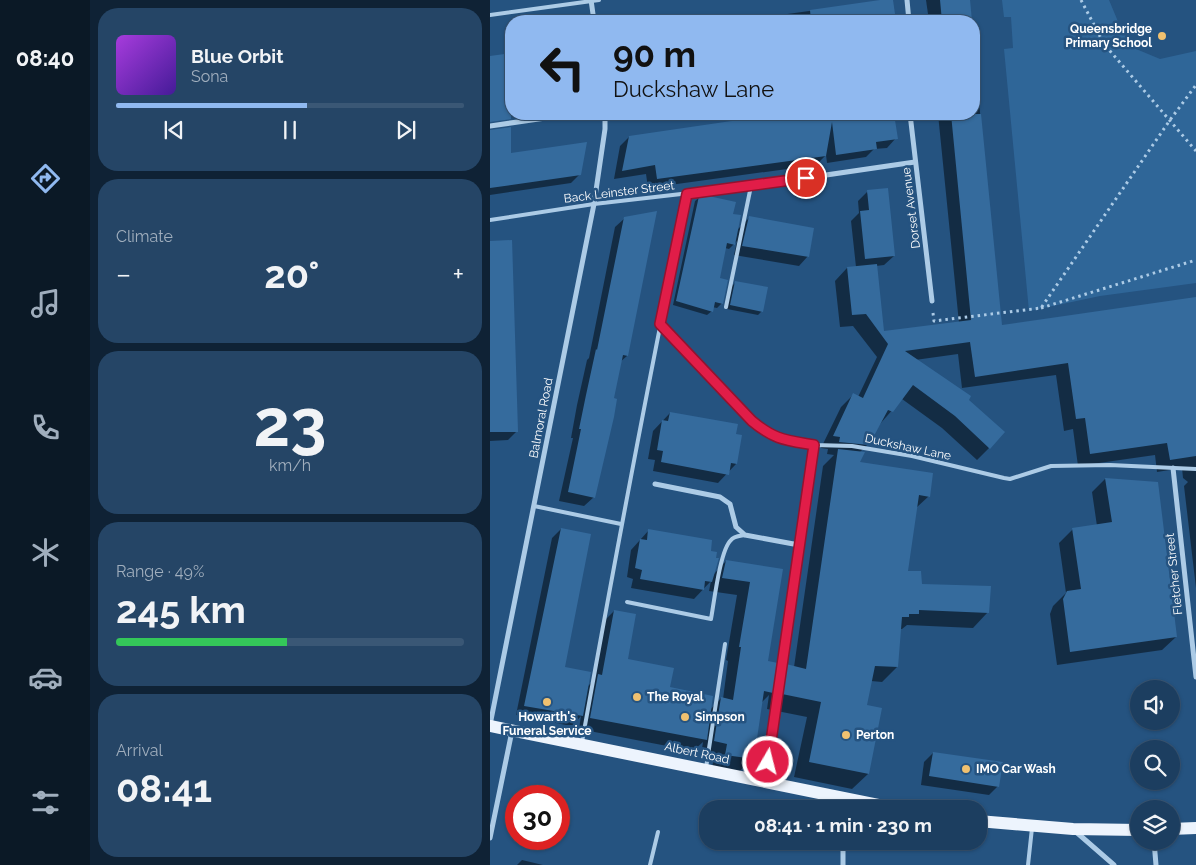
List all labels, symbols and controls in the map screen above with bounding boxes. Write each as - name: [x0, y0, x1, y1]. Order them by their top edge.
- place label: Queensbridge Primary School: [1065, 22, 1152, 50]
- marker: Queensbridge Primary School: [1156, 30, 1168, 42]
- text: 90 m: [613, 34, 696, 75]
- icon: left: [530, 35, 595, 100]
- text: 08:40: [16, 45, 74, 71]
- text: Blue Orbit: [191, 45, 283, 67]
- text: Sona: [191, 67, 228, 86]
- text: Duckshaw Lane: [613, 76, 774, 102]
- icon: previous: [160, 116, 188, 144]
- icon: pause: [276, 116, 304, 144]
- icon: next: [392, 116, 420, 144]
- pin: [785, 157, 827, 199]
- icon: directions: [28, 161, 63, 196]
- icon: arrive: [792, 164, 820, 192]
- street label: Dorset Avenue: [899, 167, 923, 249]
- street label: Back Leinster Street: [563, 178, 675, 206]
- text: Climate: [116, 227, 173, 246]
- text: 20°: [264, 252, 319, 297]
- text: −: [116, 258, 131, 291]
- text: +: [452, 258, 464, 291]
- icon: music: [28, 286, 63, 321]
- street label: Balmoral Road: [526, 377, 556, 459]
- text: 23: [254, 385, 326, 461]
- icon: phone: [28, 410, 63, 445]
- street label: Duckshaw Lane: [864, 431, 952, 463]
- text: km/h: [269, 456, 311, 475]
- street label: Fletcher Street: [1163, 532, 1185, 616]
- icon: climate: [28, 535, 63, 570]
- text: Range · 49%: [116, 562, 204, 581]
- text: 245 km: [116, 587, 246, 632]
- icon: car: [28, 660, 63, 695]
- map controls: [1130, 680, 1180, 850]
- button: sound: [1130, 680, 1180, 730]
- place label: The Royal: [647, 690, 704, 704]
- marker: The Royal: [631, 691, 643, 703]
- marker: Howarth's Funeral Service: [541, 696, 553, 708]
- place label: Howarth's Funeral Service: [502, 710, 592, 738]
- place label: Simpson: [695, 710, 745, 724]
- marker: Simpson: [679, 711, 691, 723]
- place label: Perton: [856, 728, 894, 742]
- marker: Perton: [840, 729, 852, 741]
- position arrow: [741, 735, 793, 787]
- street label: Albert Road: [663, 739, 731, 767]
- button: search: [1130, 740, 1180, 790]
- text: Arrival: [116, 741, 163, 760]
- place label: IMO Car Wash: [976, 762, 1056, 776]
- marker: IMO Car Wash: [960, 763, 972, 775]
- text: 08:41: [116, 766, 212, 811]
- icon: filters: [28, 785, 63, 820]
- speed limit sign: 30: [505, 785, 570, 850]
- button: layers: [1130, 800, 1180, 850]
- text: 08:41 · 1 min · 230 m: [754, 814, 932, 836]

